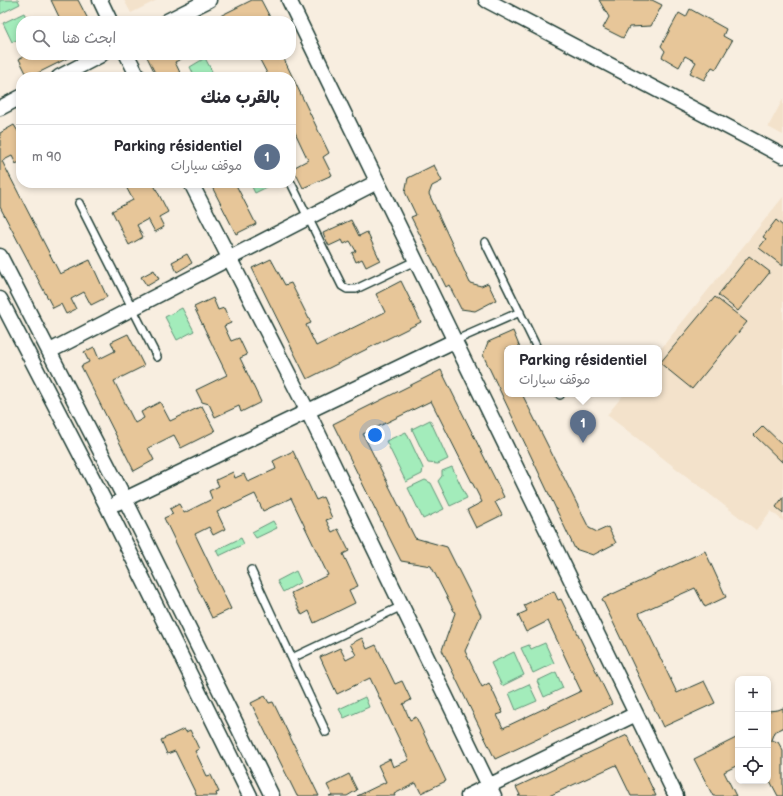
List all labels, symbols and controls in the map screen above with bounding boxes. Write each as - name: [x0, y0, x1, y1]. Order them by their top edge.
- search box: [16, 16, 296, 60]
- icon: search: [30, 27, 52, 49]
- text: ابحث هنا: [62, 29, 116, 48]
- text: بالقرب منك: [201, 88, 280, 108]
- text: Parking résidentiel: [114, 137, 242, 156]
- text: 90 m: [32, 149, 61, 165]
- text: 1: [264, 149, 270, 165]
- text: موقف سيارات: [171, 158, 242, 174]
- popup: [504, 345, 662, 397]
- text: Parking résidentiel: [519, 351, 647, 370]
- text: موقف سيارات: [519, 372, 590, 388]
- pin: 1: [570, 410, 596, 443]
- your location: [365, 425, 385, 445]
- map controls: [735, 676, 771, 784]
- button: +: [735, 676, 771, 712]
- button: −: [735, 712, 771, 748]
- button: locate: [735, 748, 771, 784]

